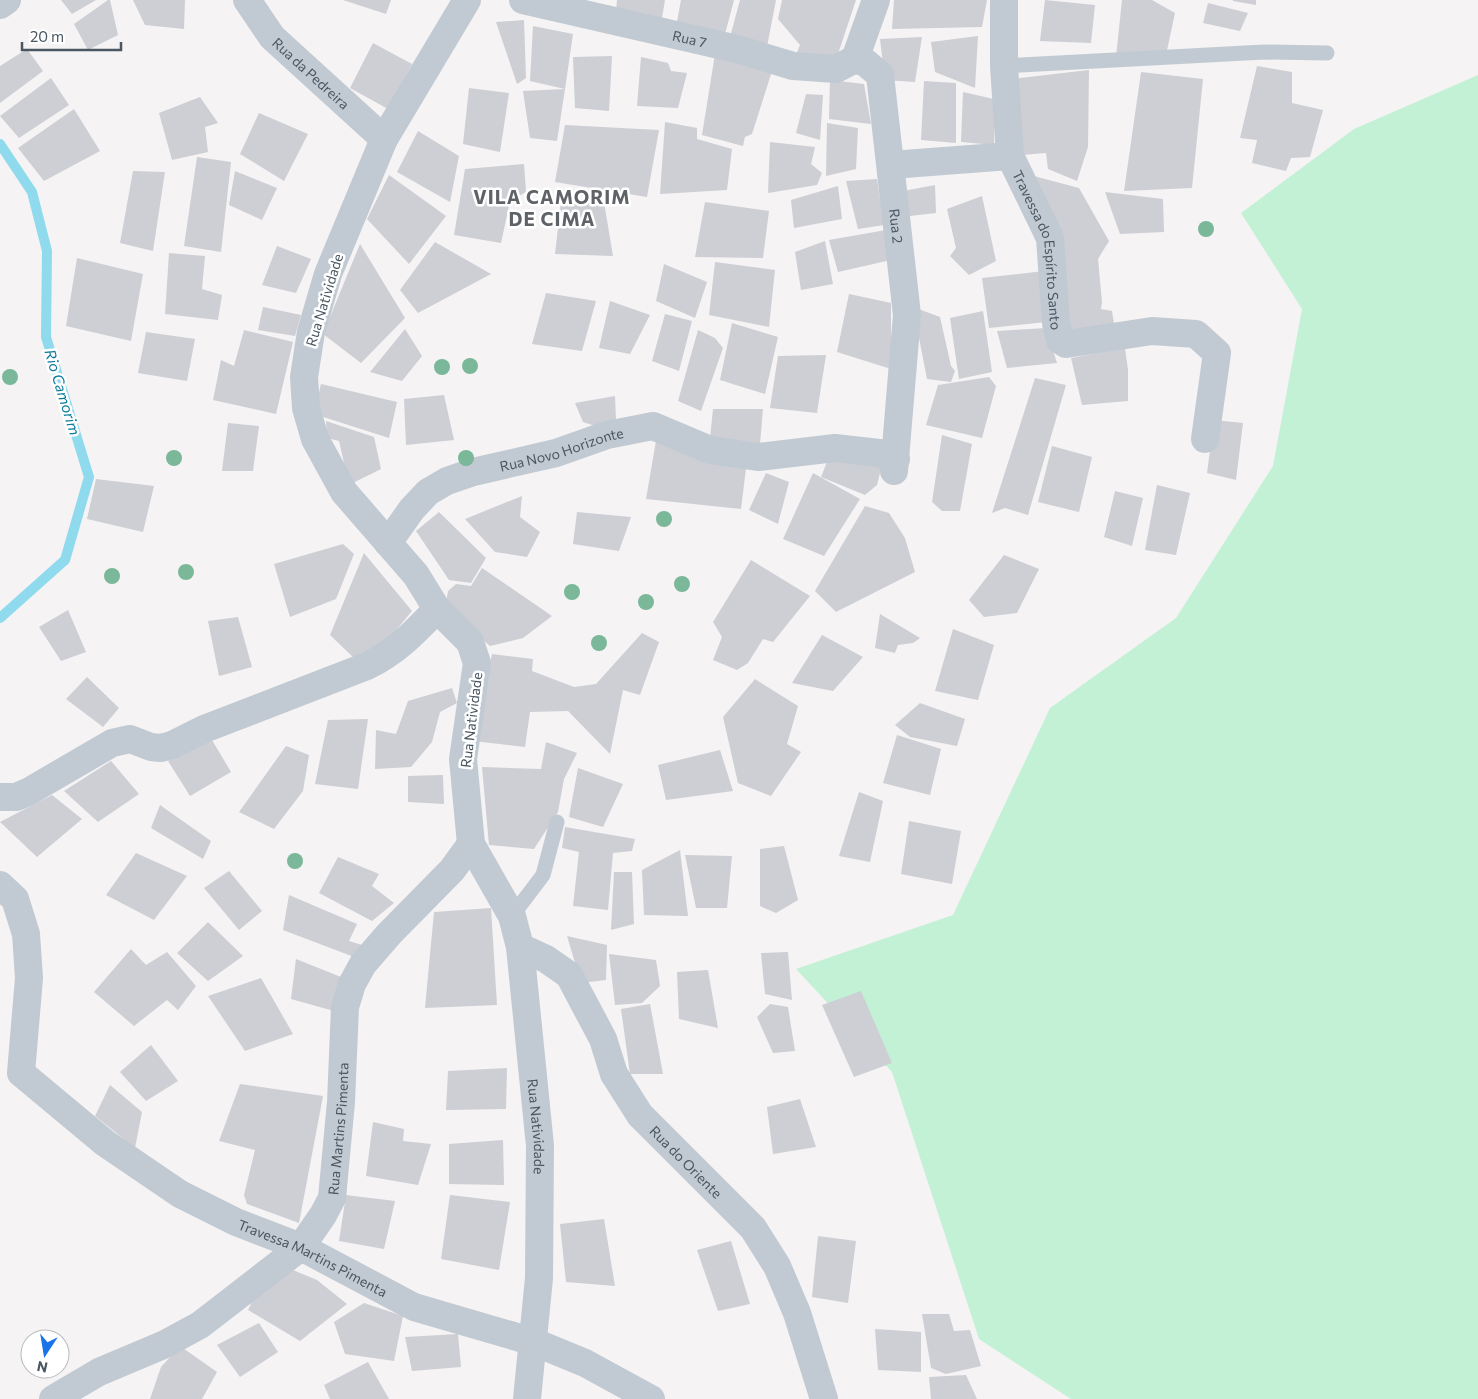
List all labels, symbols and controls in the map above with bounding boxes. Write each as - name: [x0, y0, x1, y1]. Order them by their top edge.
- scale bar: [22, 20, 121, 52]
- street label: Rua 7: [671, 26, 708, 50]
- text: 20 m: [30, 27, 64, 45]
- street label: Rua da Pedreira: [269, 33, 354, 112]
- street label: Travessa do Espírito Santo: [1010, 167, 1066, 331]
- district label: VILA CAMORIM DE CIMA: [473, 185, 631, 230]
- street label: Rua 2: [887, 208, 907, 244]
- street label: Rua Natividade: [302, 252, 346, 348]
- water label: Rio Camorim: [41, 347, 85, 437]
- street label: Rua Novo Horizonte: [498, 423, 625, 474]
- street label: Rua Natividade: [457, 671, 485, 769]
- street label: Rua Martins Pimenta: [324, 1062, 351, 1196]
- street label: Rua Natividade: [525, 1078, 549, 1174]
- street label: Rua do Oriente: [647, 1122, 726, 1201]
- street label: Travessa Martins Pimenta: [236, 1215, 390, 1300]
- north arrow: [20, 1329, 70, 1379]
- text: N: [35, 1358, 49, 1377]

